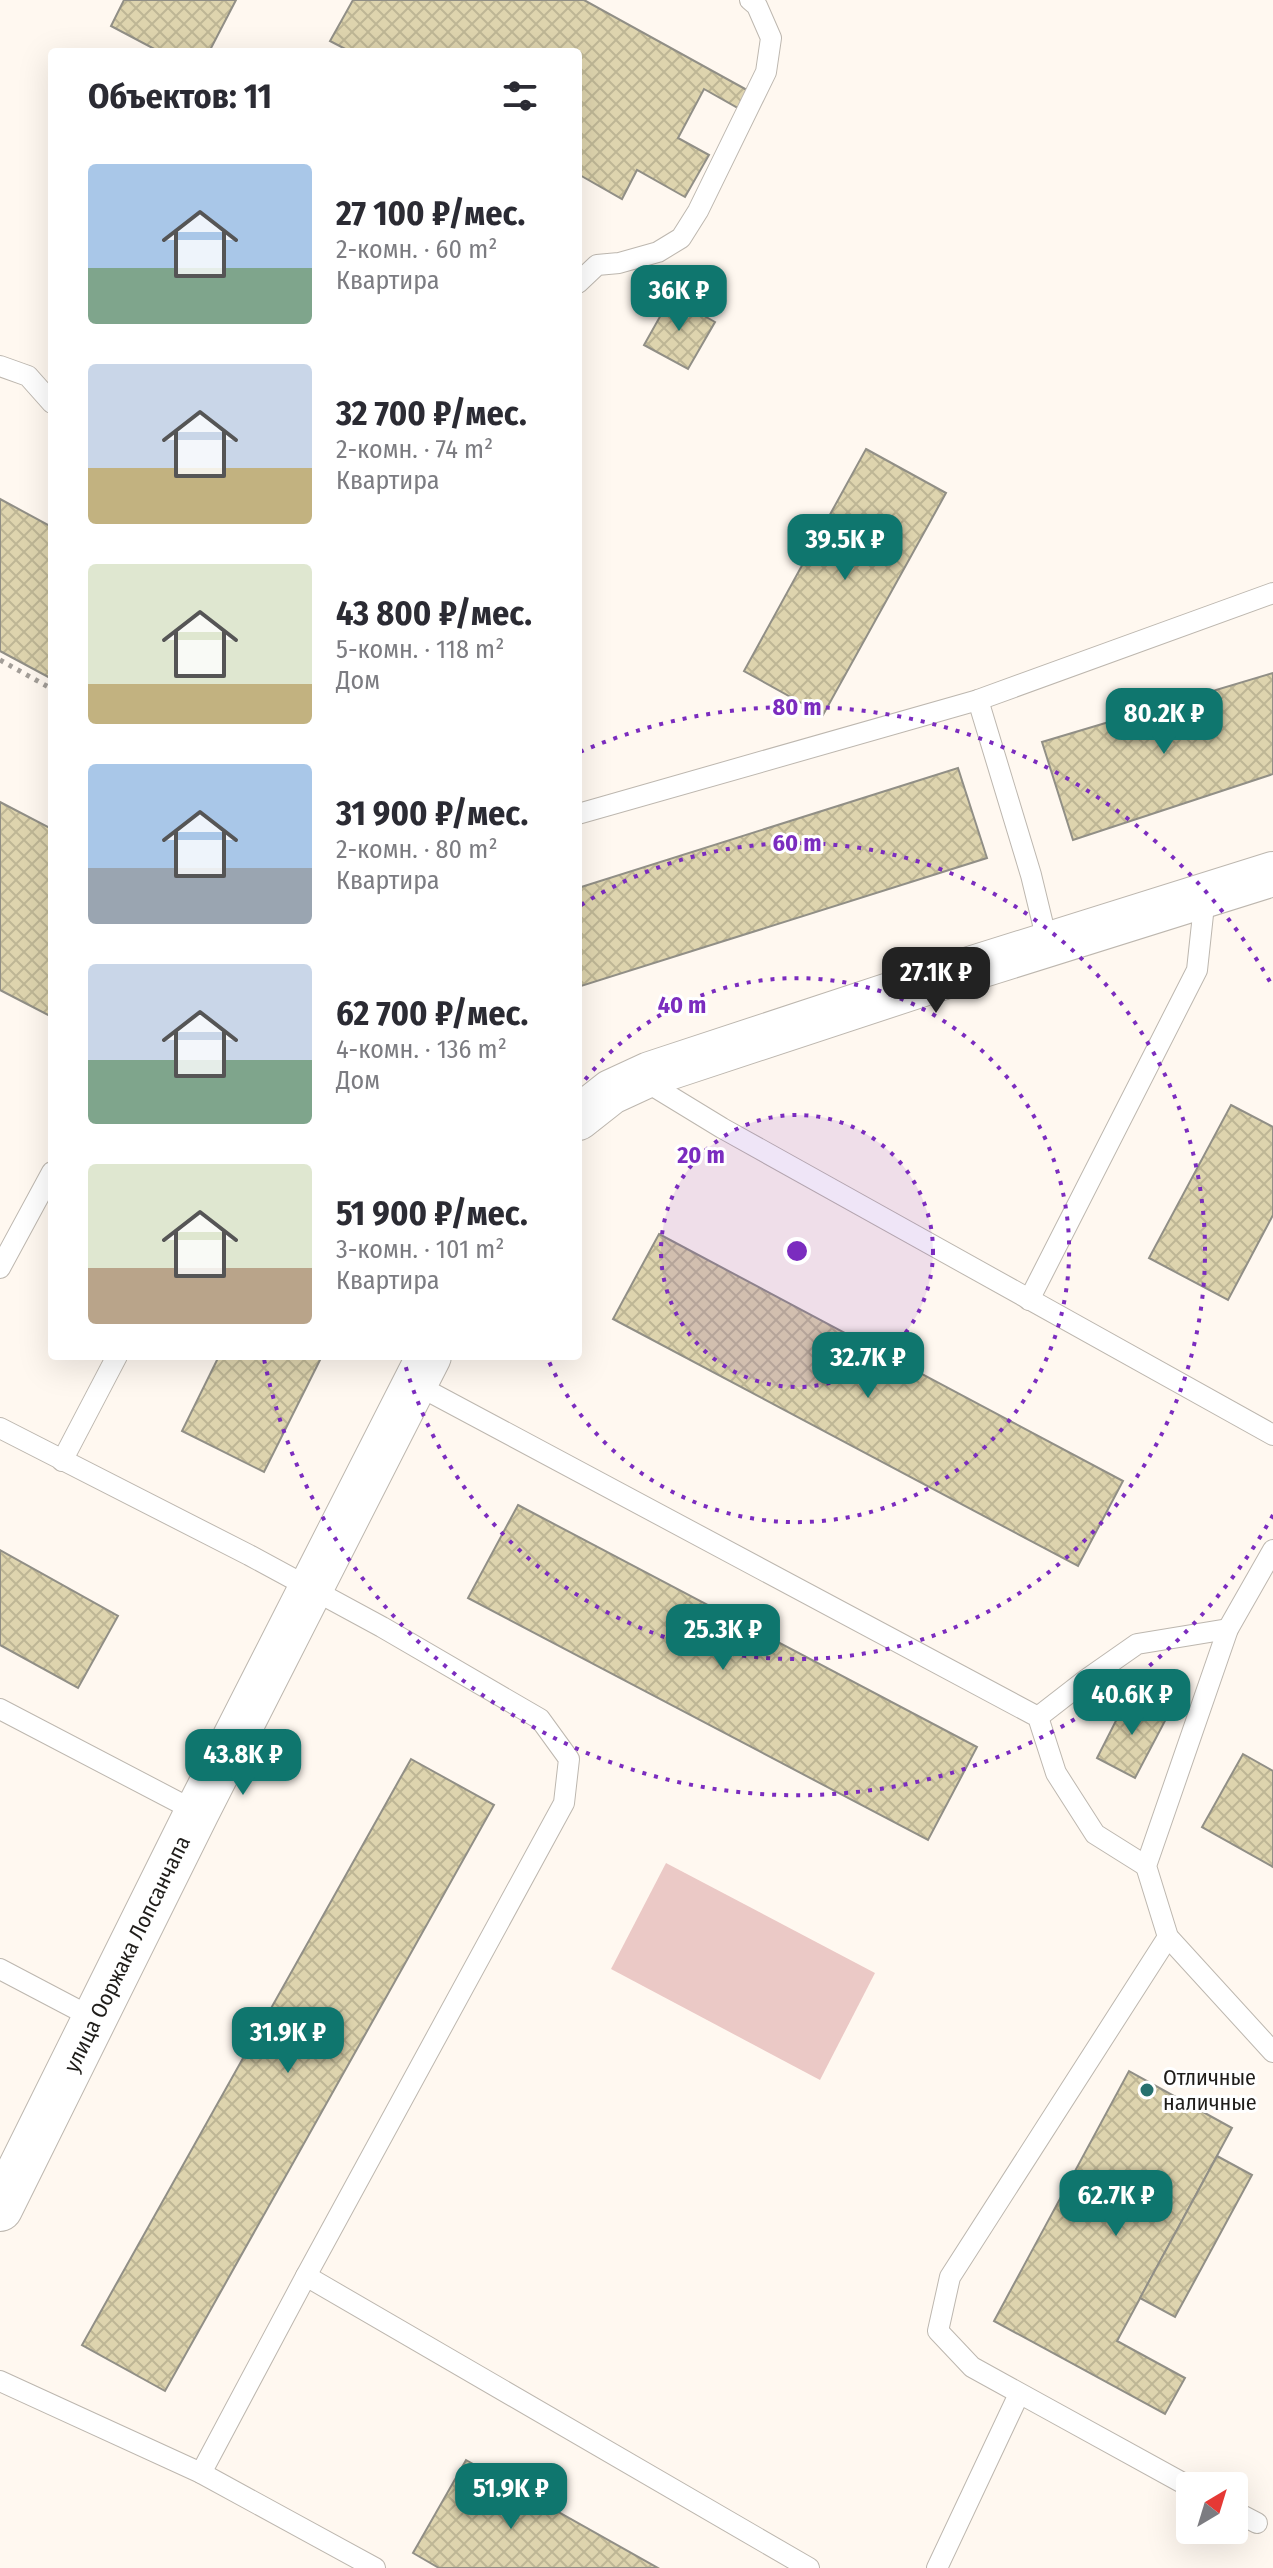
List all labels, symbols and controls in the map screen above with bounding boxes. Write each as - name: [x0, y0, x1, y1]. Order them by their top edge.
- icon: filters: [498, 74, 542, 118]
- text: Объектов: 11: [88, 76, 272, 117]
- text: 27 100 ₽/мес.: [336, 193, 525, 234]
- icon: home: [152, 196, 248, 292]
- text: 2-комн. · 60 m²: [336, 234, 497, 265]
- text: Квартира: [336, 265, 440, 296]
- pin: 36K ₽: [623, 265, 735, 333]
- text: 36K ₽: [649, 275, 709, 306]
- text: 32 700 ₽/мес.: [336, 393, 527, 434]
- icon: home: [152, 396, 248, 492]
- text: 2-комн. · 74 m²: [336, 434, 493, 465]
- text: Квартира: [336, 465, 440, 496]
- pin: 39.5K ₽: [771, 514, 919, 582]
- text: 39.5K ₽: [805, 524, 885, 555]
- text: 43 800 ₽/мес.: [336, 593, 532, 634]
- icon: home: [152, 596, 248, 692]
- text: 5-комн. · 118 m²: [336, 634, 504, 665]
- text: Дом: [336, 665, 380, 696]
- pin: 80.2K ₽: [1090, 688, 1238, 756]
- text: 80 m: [772, 693, 822, 721]
- text: 80.2K ₽: [1124, 698, 1204, 729]
- text: 31 900 ₽/мес.: [336, 793, 528, 834]
- icon: home: [152, 796, 248, 892]
- text: 60 m: [773, 829, 821, 857]
- text: 2-комн. · 80 m²: [336, 834, 498, 865]
- text: Квартира: [336, 865, 440, 896]
- pin: 27.1K ₽: [862, 947, 1010, 1015]
- text: 27.1K ₽: [900, 957, 972, 988]
- text: 40 m: [658, 991, 706, 1019]
- text: 62 700 ₽/мес.: [336, 993, 528, 1034]
- icon: home: [152, 996, 248, 1092]
- text: 4-комн. · 136 m²: [336, 1034, 507, 1065]
- text: Дом: [336, 1065, 380, 1096]
- text: 20 m: [676, 1141, 725, 1169]
- text: 51 900 ₽/мес.: [336, 1193, 528, 1234]
- icon: home: [152, 1196, 248, 1292]
- text: 3-комн. · 101 m²: [336, 1234, 504, 1265]
- centre of rings: [783, 1237, 811, 1265]
- text: Квартира: [336, 1265, 440, 1296]
- pin: 32.7K ₽: [794, 1332, 942, 1400]
- text: 32.7K ₽: [830, 1342, 906, 1373]
- pin: 25.3K ₽: [649, 1604, 797, 1672]
- text: 25.3K ₽: [684, 1614, 762, 1645]
- pin: 40.6K ₽: [1058, 1669, 1206, 1737]
- text: 40.6K ₽: [1091, 1679, 1173, 1710]
- pin: 43.8K ₽: [169, 1729, 317, 1797]
- text: 43.8K ₽: [203, 1739, 283, 1770]
- street label: улица Ооржака Лопсанчапа: [58, 1831, 196, 2077]
- pin: 31.9K ₽: [214, 2007, 362, 2075]
- text: 31.9K ₽: [250, 2017, 326, 2048]
- place label: Отличные наличные: [1163, 2064, 1257, 2116]
- marker: Отличные наличные: [1138, 2081, 1156, 2099]
- pin: 62.7K ₽: [1042, 2170, 1190, 2238]
- text: 62.7K ₽: [1077, 2180, 1155, 2211]
- pin: 51.9K ₽: [437, 2463, 585, 2531]
- north arrow: [1176, 2472, 1248, 2544]
- map controls: [1176, 2472, 1248, 2544]
- text: 51.9K ₽: [473, 2473, 549, 2504]

